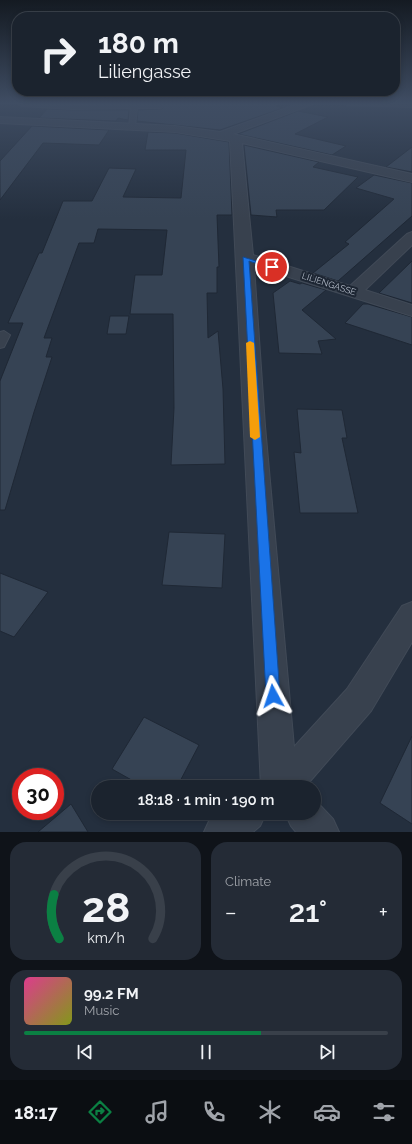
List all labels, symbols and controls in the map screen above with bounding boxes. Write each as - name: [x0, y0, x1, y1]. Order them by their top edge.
- text: 180 m: [98, 27, 179, 60]
- icon: right: [32, 28, 84, 80]
- text: Liliengasse: [98, 61, 191, 82]
- pin: [255, 250, 289, 284]
- icon: arrive: [261, 256, 283, 278]
- street label: LILIENGASSE: [301, 271, 358, 298]
- position arrow: [252, 675, 294, 717]
- speed limit sign: 30: [12, 768, 64, 820]
- text: 18:18 · 1 min · 190 m: [138, 791, 274, 809]
- text: Climate: [225, 874, 271, 889]
- text: 28: [81, 883, 130, 932]
- text: 21°: [289, 894, 327, 929]
- text: −: [225, 899, 237, 925]
- text: +: [379, 899, 388, 925]
- text: km/h: [87, 930, 124, 946]
- text: 99.2 FM: [84, 985, 139, 1003]
- text: Music: [84, 1003, 119, 1018]
- icon: previous: [74, 1041, 96, 1063]
- icon: pause: [195, 1041, 217, 1063]
- icon: next: [316, 1041, 338, 1063]
- icon: directions: [86, 1098, 114, 1126]
- icon: music: [143, 1098, 171, 1126]
- icon: phone: [200, 1098, 228, 1126]
- icon: climate: [256, 1098, 284, 1126]
- icon: car: [313, 1098, 341, 1126]
- icon: filters: [370, 1098, 398, 1126]
- text: 18:17: [14, 1102, 58, 1123]

